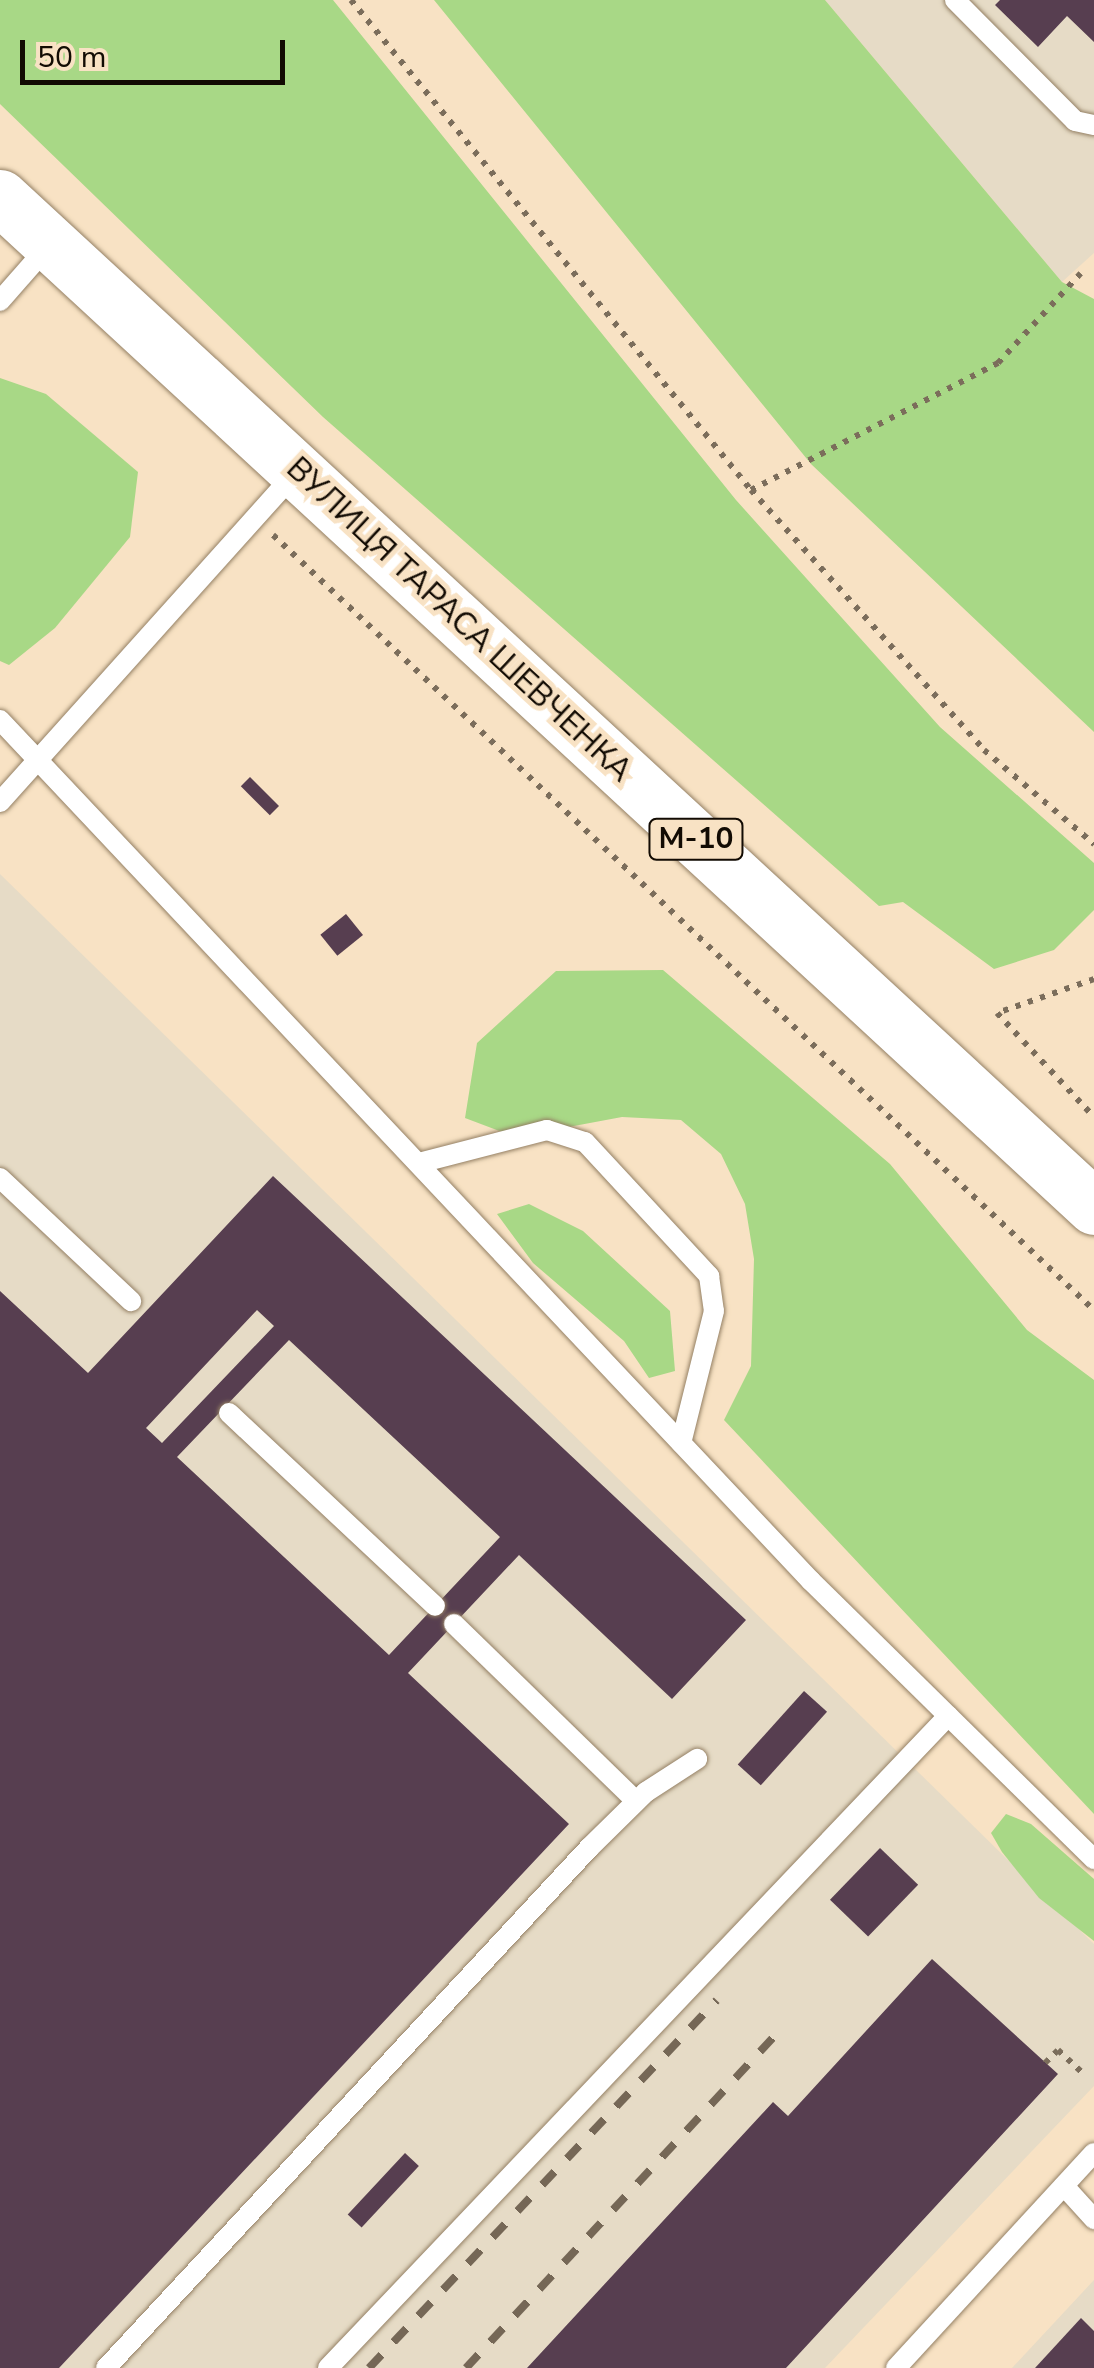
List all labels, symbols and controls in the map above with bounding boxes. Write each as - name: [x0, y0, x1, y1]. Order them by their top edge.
- scale bar: [25, 20, 290, 82]
- text: 50 m: [37, 37, 106, 78]
- street label: ВУЛИЦЯ ТАРАСА ШЕВЧЕНКА: [278, 450, 640, 790]
- road number: М-10: [646, 814, 746, 864]

